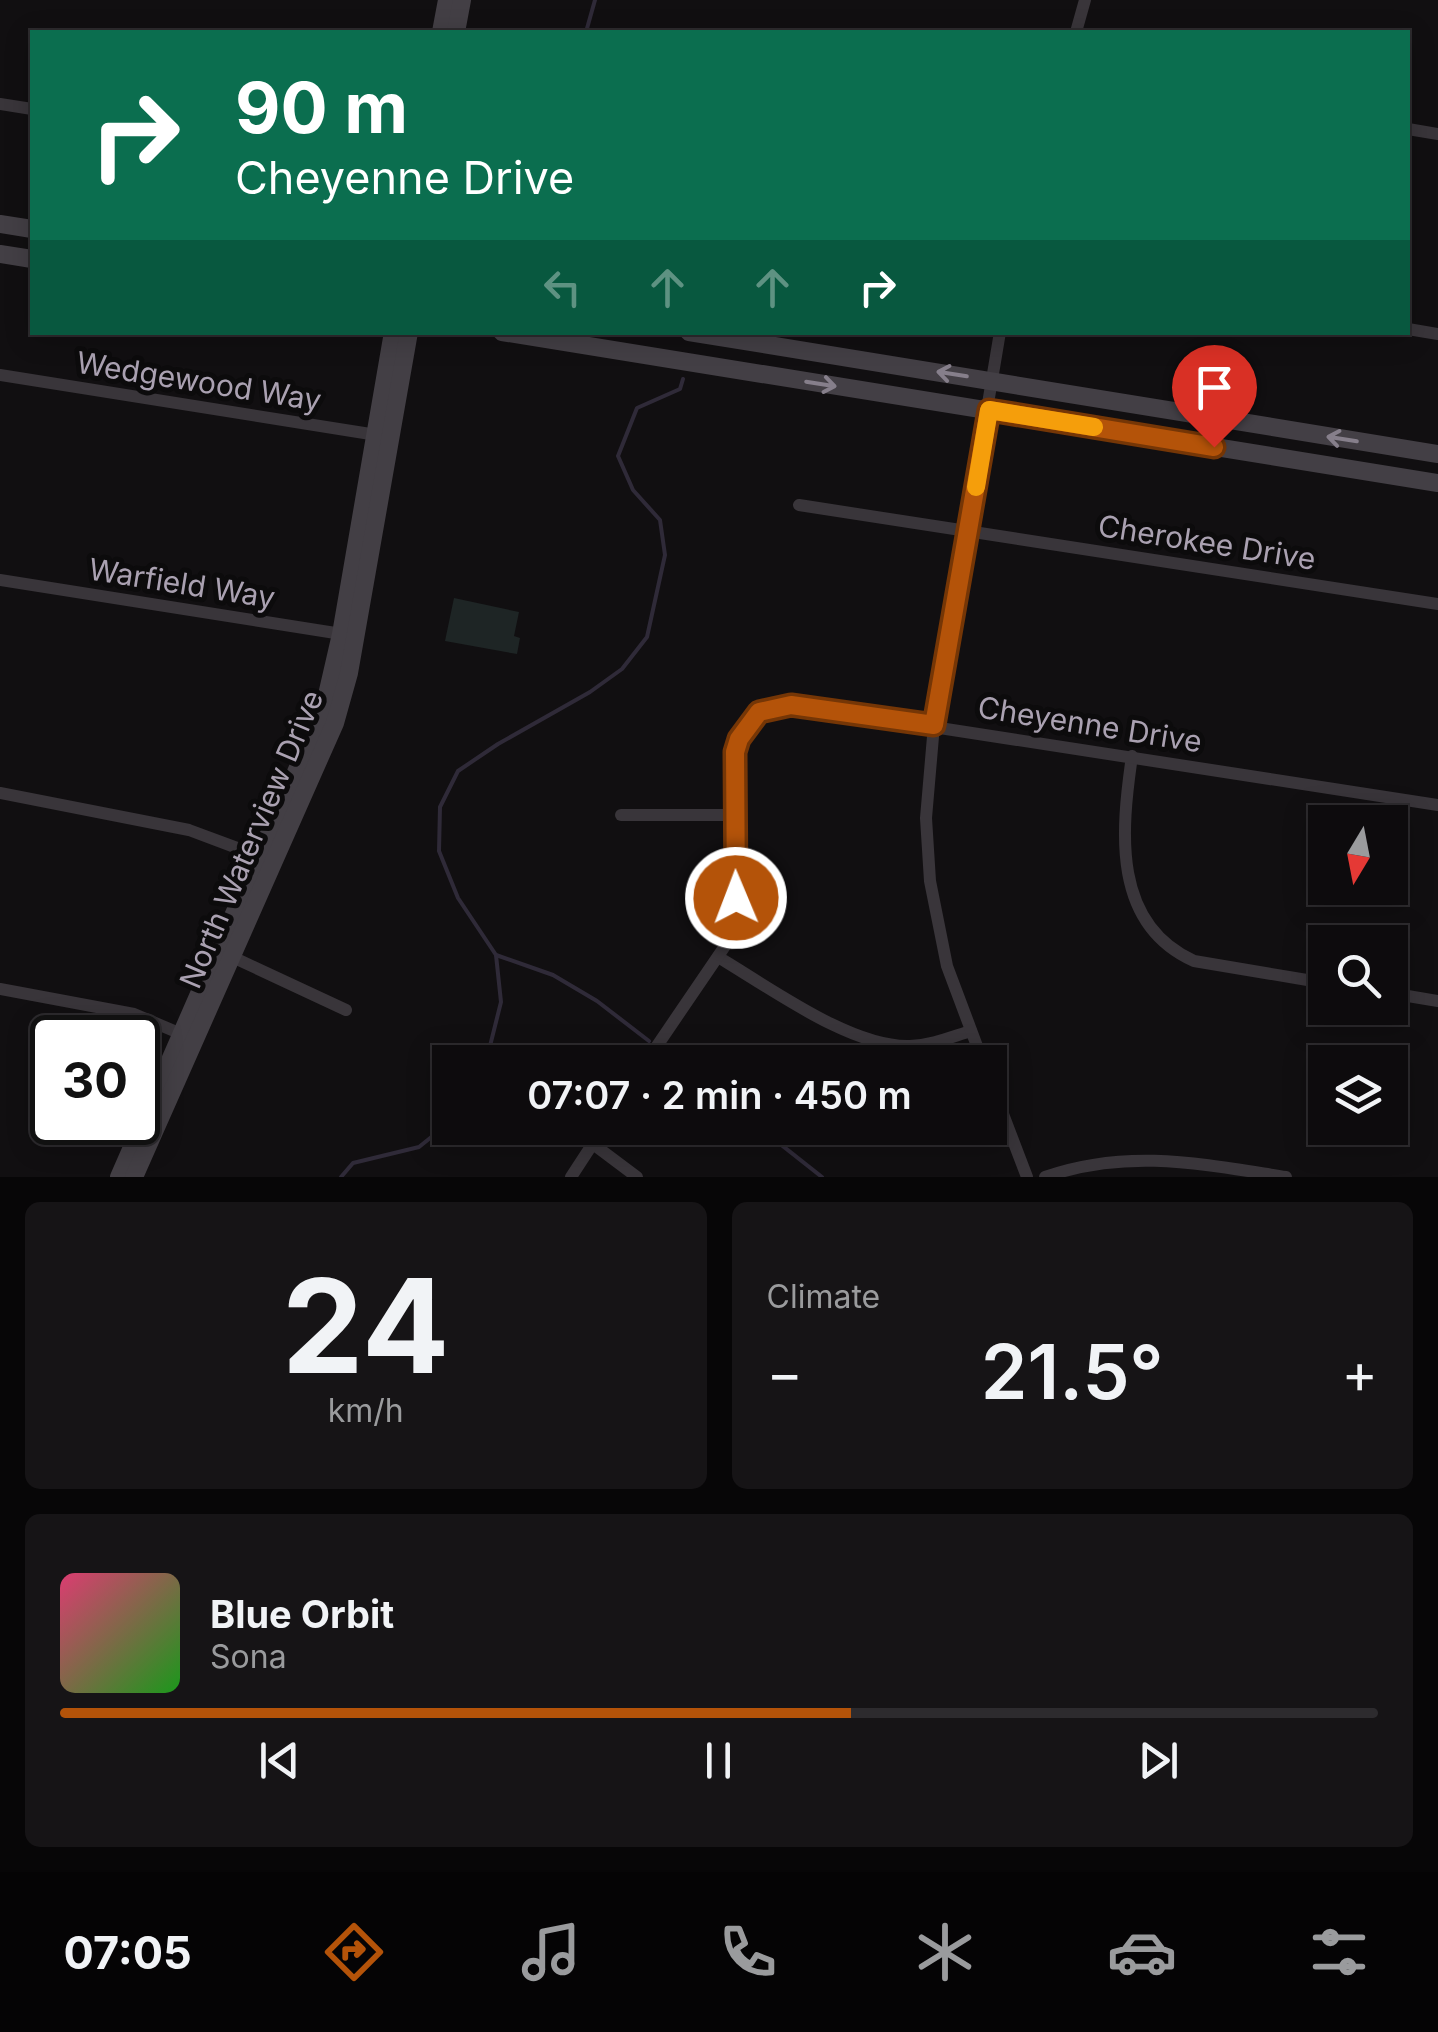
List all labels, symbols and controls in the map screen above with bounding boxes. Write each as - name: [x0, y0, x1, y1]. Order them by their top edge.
- text: 90 m: [235, 65, 408, 150]
- icon: right: [70, 70, 200, 200]
- text: Cheyenne Drive: [235, 150, 574, 205]
- icon: left: [535, 260, 590, 315]
- icon: ahead: [640, 260, 695, 315]
- icon: ahead: [745, 260, 800, 315]
- icon: right: [850, 260, 905, 315]
- street label: Wedgewood Way: [74, 344, 324, 418]
- pin: [1172, 345, 1257, 448]
- icon: arrive: [1187, 360, 1242, 415]
- one-way arrow: [936, 365, 969, 383]
- one-way arrow: [805, 375, 837, 394]
- one-way arrow: [1326, 429, 1359, 447]
- street label: Cherokee Drive: [1096, 507, 1318, 577]
- street label: Warfield Way: [86, 551, 278, 615]
- street label: North Waterview Drive: [172, 684, 330, 994]
- street label: Cheyenne Drive: [975, 689, 1205, 759]
- north arrow: [1308, 805, 1408, 905]
- map controls: [1308, 805, 1408, 1145]
- position arrow: [684, 846, 788, 950]
- button: search: [1308, 925, 1408, 1025]
- speed limit sign: 30: [30, 1015, 160, 1145]
- button: layers: [1308, 1045, 1408, 1145]
- text: 07:07 · 2 min · 450 m: [527, 1072, 912, 1118]
- text: 24: [282, 1247, 450, 1404]
- text: Climate: [767, 1277, 880, 1316]
- text: 21.5°: [981, 1326, 1164, 1417]
- text: −: [767, 1340, 803, 1406]
- text: +: [1342, 1340, 1378, 1406]
- text: km/h: [328, 1391, 404, 1430]
- text: Blue Orbit: [210, 1591, 394, 1637]
- text: Sona: [210, 1637, 287, 1676]
- icon: previous: [252, 1733, 307, 1788]
- icon: pause: [691, 1733, 746, 1788]
- icon: next: [1131, 1733, 1186, 1788]
- icon: directions: [319, 1917, 389, 1987]
- icon: music: [516, 1917, 586, 1987]
- icon: phone: [713, 1917, 783, 1987]
- icon: climate: [910, 1917, 980, 1987]
- icon: car: [1107, 1917, 1177, 1987]
- icon: filters: [1304, 1917, 1374, 1987]
- text: 07:05: [64, 1925, 192, 1980]

